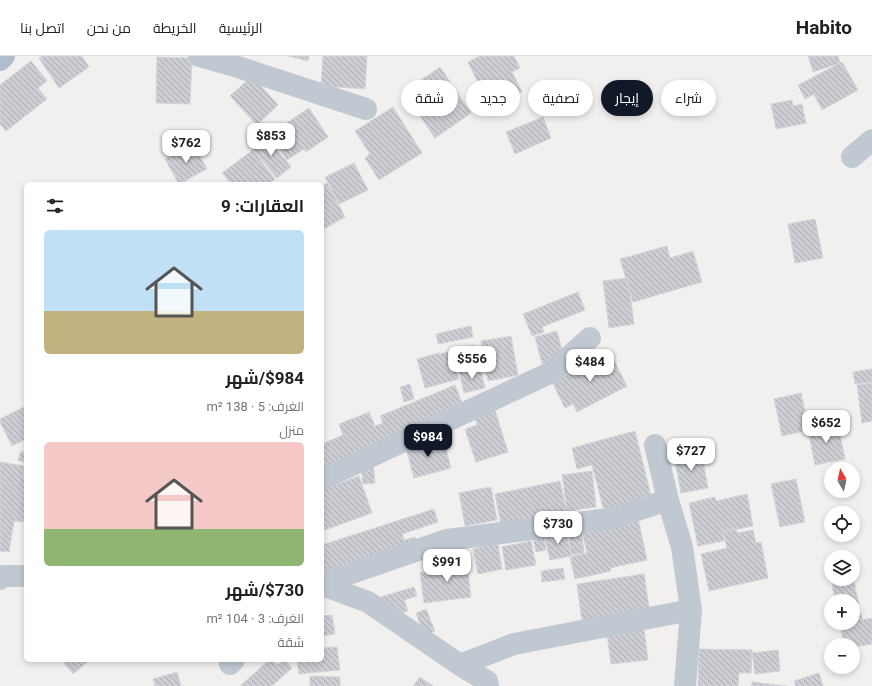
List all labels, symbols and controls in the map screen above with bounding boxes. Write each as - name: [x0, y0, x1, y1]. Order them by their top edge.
- text: Habito: [796, 16, 852, 39]
- text: اتصل بنا: [20, 20, 65, 36]
- text: من نحن: [87, 20, 131, 36]
- text: الخريطة: [153, 20, 197, 36]
- text: الرئيسية: [219, 20, 263, 36]
- chip: شقة: [401, 80, 458, 116]
- chip: جديد: [466, 80, 520, 116]
- chip: تصفية: [528, 80, 593, 116]
- chip: إيجار: [601, 80, 653, 116]
- chip: شراء: [661, 80, 716, 116]
- pin: $853: [247, 123, 295, 157]
- text: $853: [256, 128, 286, 143]
- pin: $762: [162, 130, 210, 164]
- text: $762: [171, 135, 201, 150]
- icon: filters: [44, 195, 66, 217]
- text: العقارات: 9: [221, 196, 304, 216]
- icon: home: [138, 256, 210, 328]
- pin: $556: [448, 346, 496, 380]
- pin: $484: [566, 349, 614, 383]
- text: $556: [457, 351, 487, 366]
- text: $484: [575, 354, 605, 369]
- text: $984/شهر: [225, 368, 304, 388]
- text: الغرف: 5 · 138 m²: [206, 399, 304, 414]
- pin: $652: [802, 410, 850, 444]
- text: $652: [811, 415, 841, 430]
- text: منزل: [279, 423, 304, 438]
- pin: $984: [404, 424, 452, 458]
- text: $984: [413, 429, 443, 444]
- pin: $727: [667, 438, 715, 472]
- text: $727: [676, 443, 706, 458]
- north arrow: [824, 462, 860, 498]
- map controls: [824, 462, 860, 674]
- icon: home: [138, 468, 210, 540]
- button: locate: [824, 506, 860, 542]
- pin: $730: [534, 511, 582, 545]
- text: $730: [543, 516, 573, 531]
- pin: $991: [423, 549, 471, 583]
- button: layers: [824, 550, 860, 586]
- text: $991: [432, 554, 462, 569]
- text: $730/شهر: [225, 580, 304, 600]
- button: +: [824, 594, 860, 630]
- text: الغرف: 3 · 104 m²: [206, 611, 304, 626]
- text: شقة: [277, 635, 304, 650]
- button: −: [824, 638, 860, 674]

